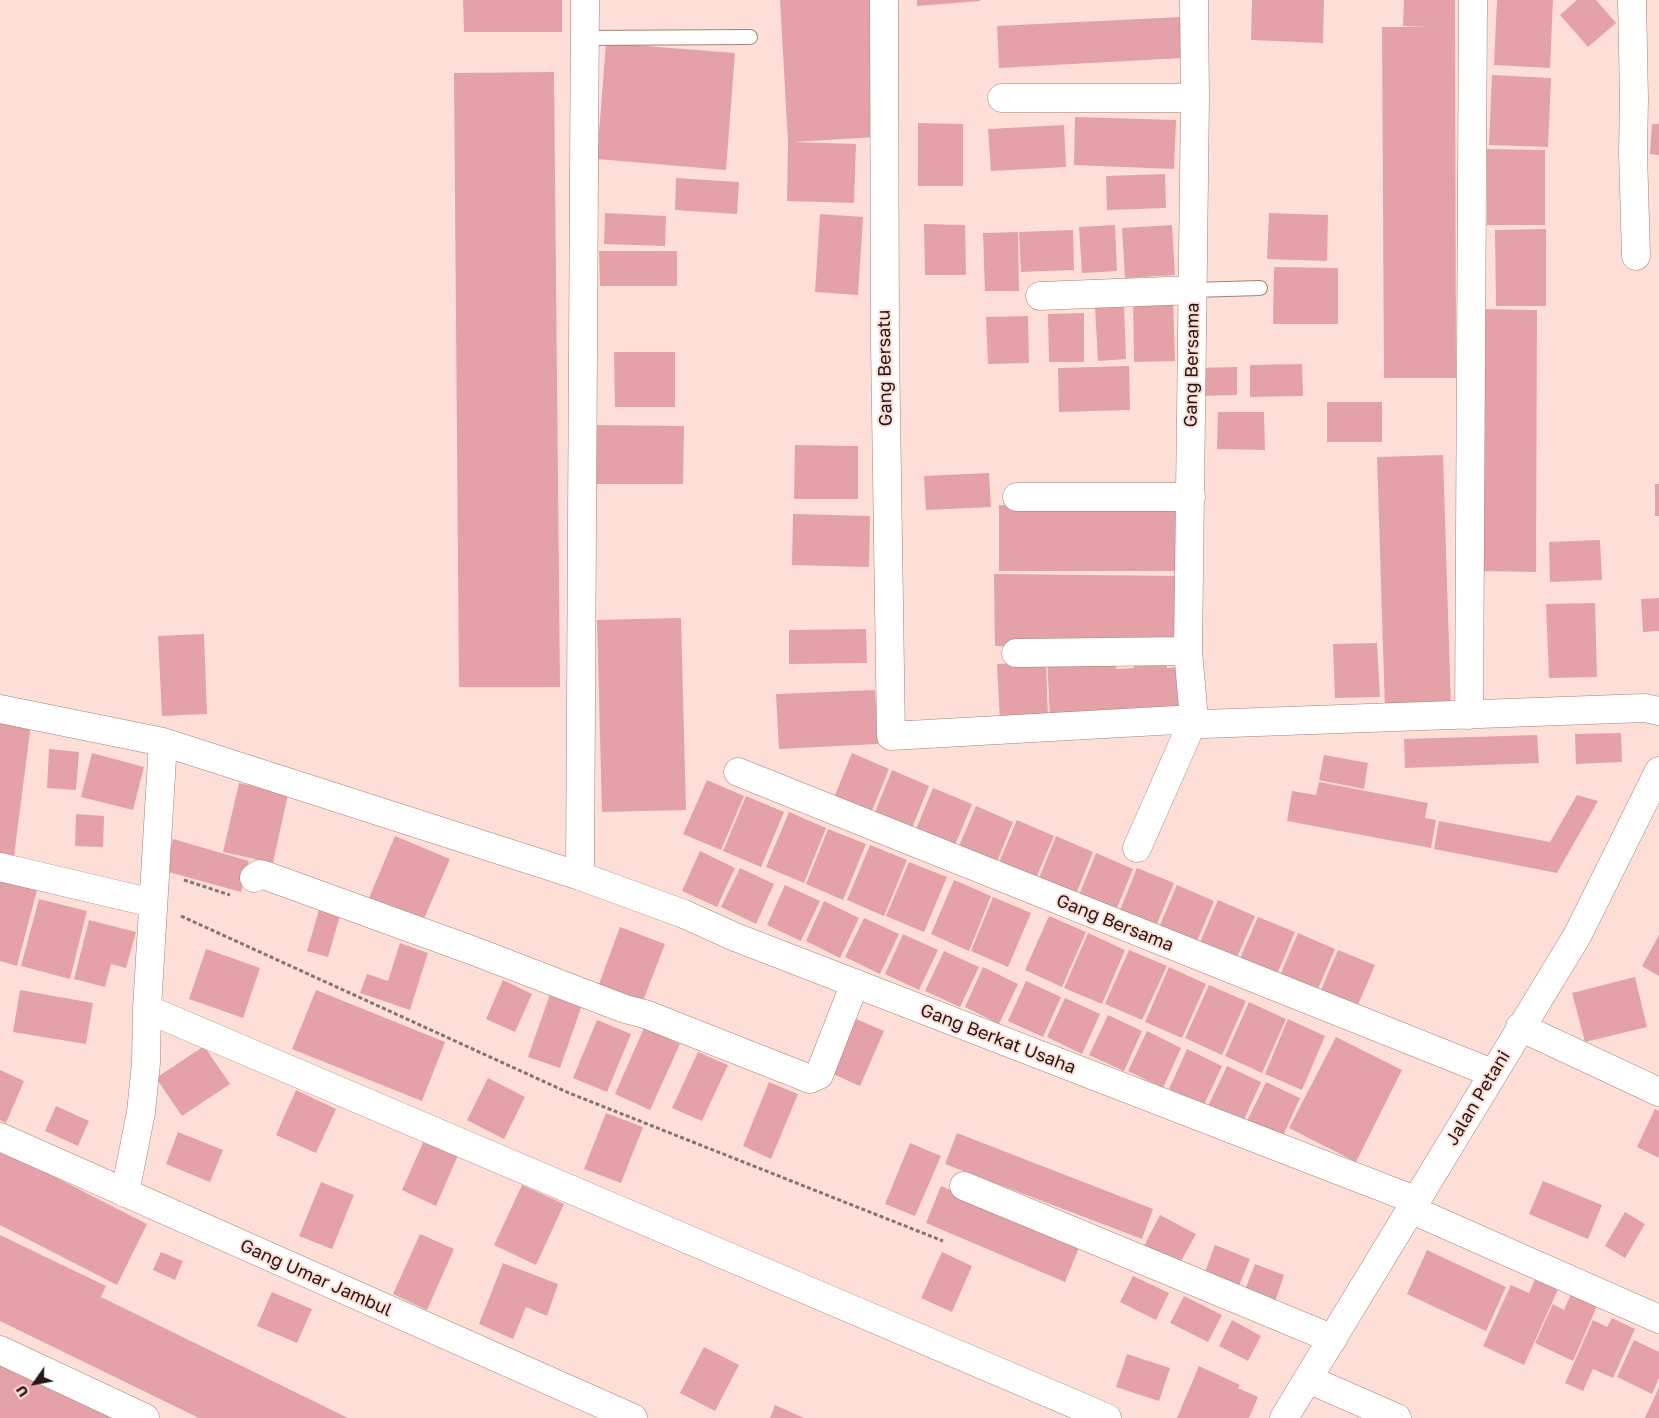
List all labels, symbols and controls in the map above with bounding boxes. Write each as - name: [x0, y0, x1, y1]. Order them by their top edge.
- street label: Gang Bersama: [1180, 302, 1204, 428]
- street label: Gang Bersatu: [873, 310, 897, 426]
- street label: Gang Bersama: [1053, 890, 1177, 956]
- street label: Gang Berkat Usaha: [917, 999, 1079, 1079]
- street label: Jalan Petani: [1441, 1047, 1515, 1149]
- street label: Gang Umar Jambul: [237, 1235, 395, 1321]
- north arrow: [10, 1358, 60, 1408]
- text: U: [12, 1383, 32, 1400]

